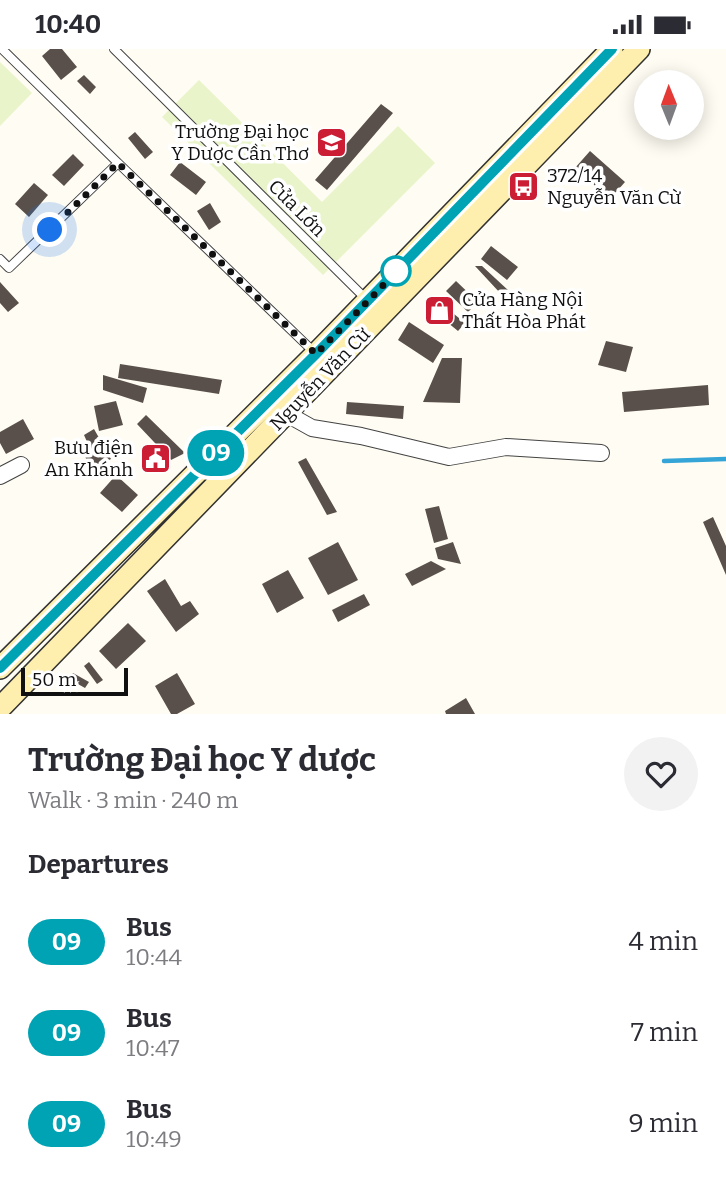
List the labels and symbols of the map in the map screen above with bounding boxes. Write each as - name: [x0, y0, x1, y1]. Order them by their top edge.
- north arrow: [634, 70, 704, 140]
- place label: Trường Đại học Y Dược Cần Thơ: [171, 120, 309, 165]
- school or university icon: Trường Đại học Y Dược Cần Thơ: [315, 125, 349, 159]
- place label: 372/14 Nguyễn Văn Cừ: [547, 164, 681, 209]
- bus stop icon: 372/14 Nguyễn Văn Cừ: [507, 169, 541, 203]
- street label: Cửa Lớn: [264, 175, 330, 241]
- your location: [32, 212, 67, 247]
- unlabelled marker: [381, 256, 411, 286]
- place label: Cửa Hàng Nội Thất Hòa Phát: [462, 288, 586, 333]
- shop icon: Cửa Hàng Nội Thất Hòa Phát: [422, 293, 456, 327]
- street label: Nguyễn Văn Cừ: [265, 323, 375, 435]
- line badge: 09: [184, 430, 248, 476]
- place label: Bưu điện An Khánh: [45, 436, 133, 481]
- public building icon: Bưu điện An Khánh: [139, 441, 173, 475]
- scale bar: [21, 665, 128, 697]

